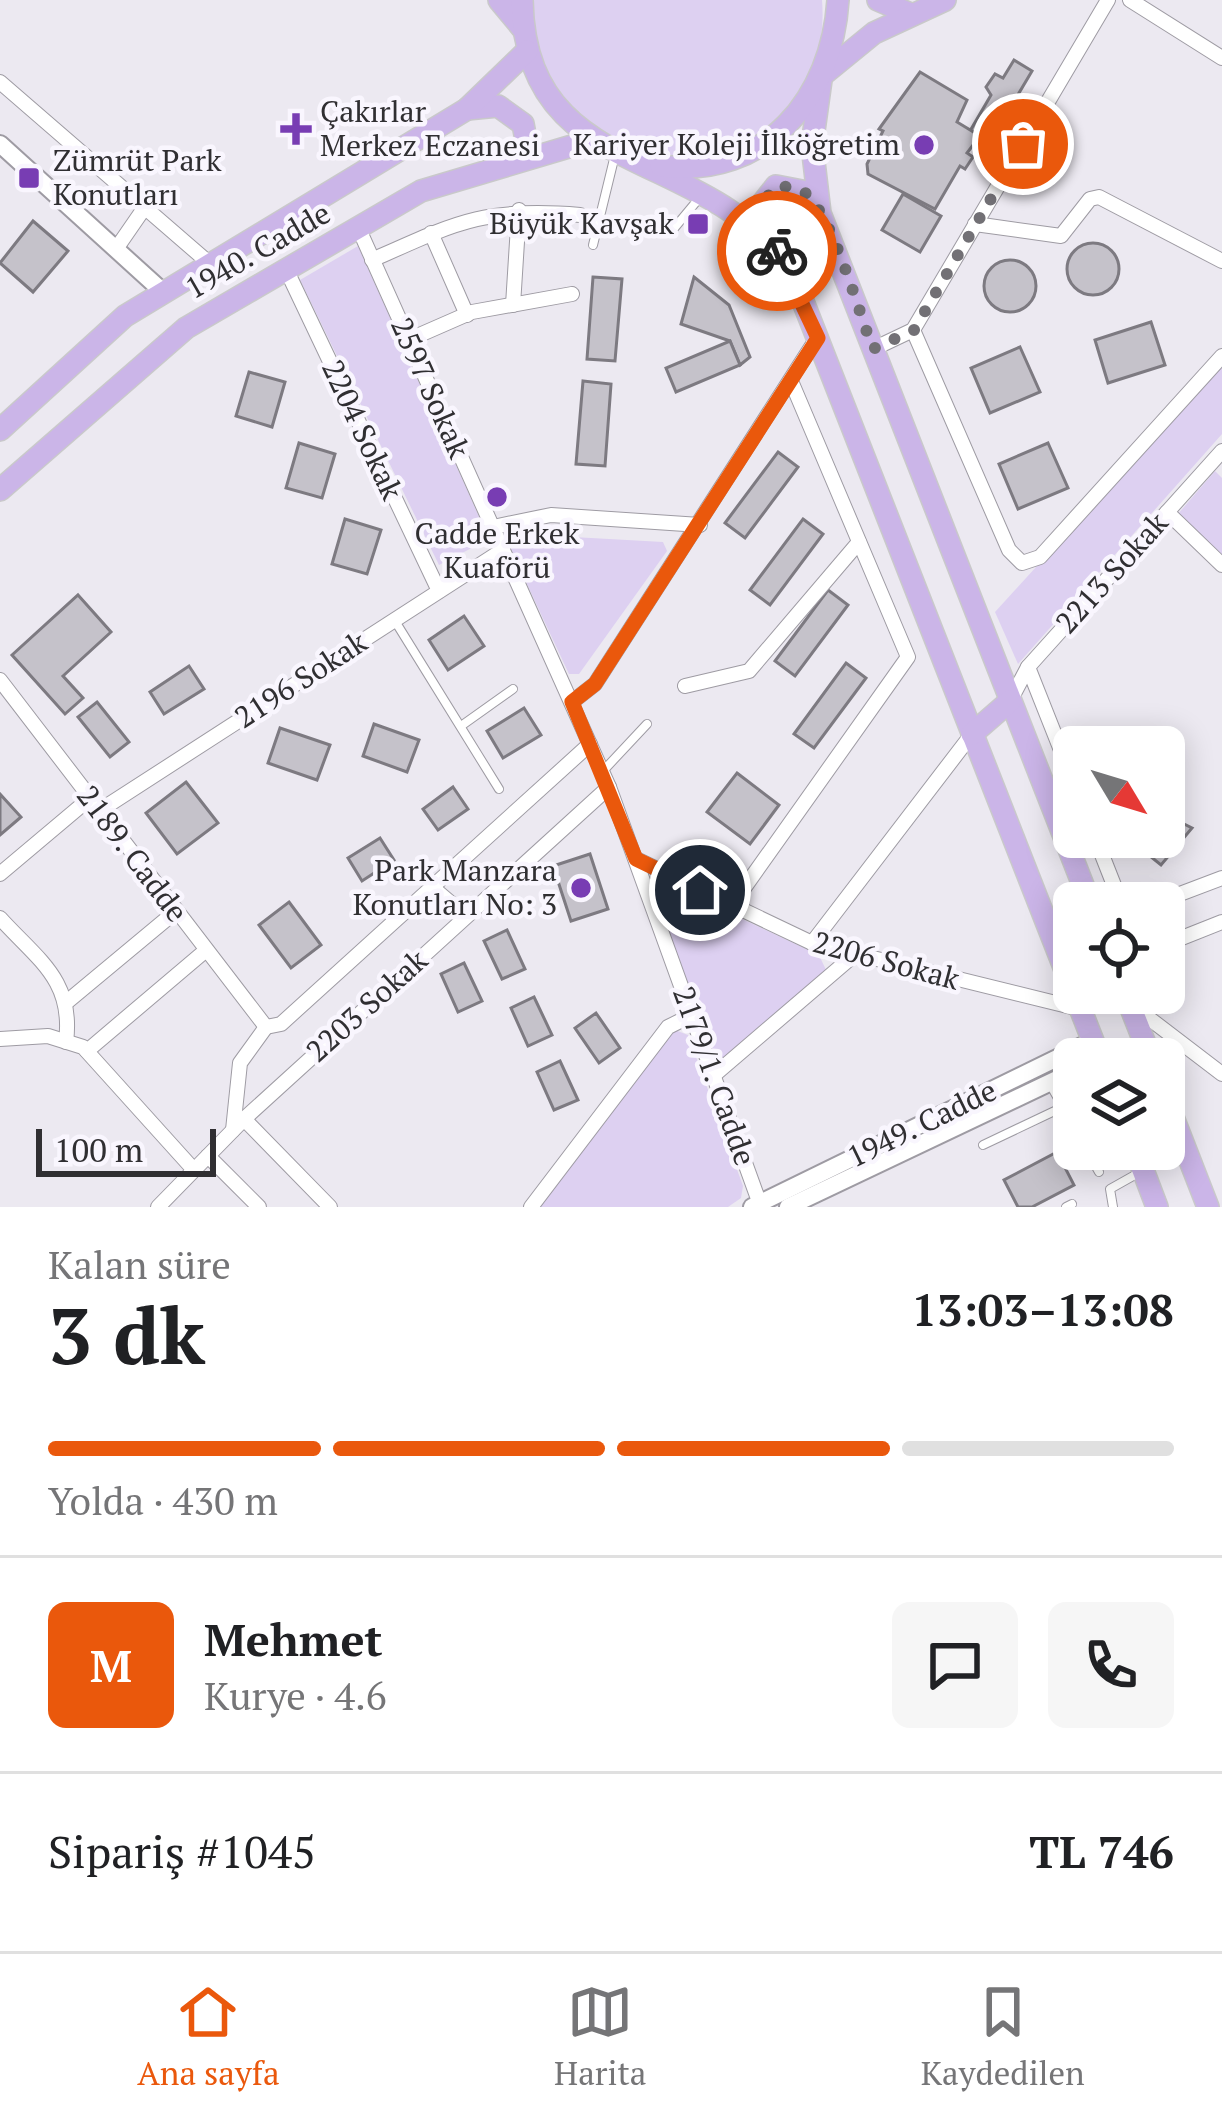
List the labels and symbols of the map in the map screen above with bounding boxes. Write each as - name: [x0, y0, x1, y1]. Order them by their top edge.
- place label: Çakırlar Merkez Eczanesi: [320, 91, 540, 165]
- pin: [972, 93, 1074, 195]
- marker: Çakırlar Merkez Eczanesi: [283, 116, 309, 142]
- place label: Kariyer Koleji İlköğretim: [573, 124, 900, 164]
- marker: Kariyer Koleji İlköğretim: [911, 132, 937, 158]
- place label: Zümrüt Park Konutları: [53, 140, 222, 214]
- marker: Zümrüt Park Konutları: [16, 165, 42, 191]
- courier: [717, 191, 837, 311]
- street label: 1940. Cadde: [178, 192, 337, 308]
- place label: Büyük Kavşak: [489, 203, 675, 243]
- marker: Büyük Kavşak: [685, 211, 711, 237]
- street label: 2597 Sokak: [382, 311, 480, 465]
- street label: 2204 Sokak: [313, 353, 413, 506]
- marker: Cadde Erkek Kuaförü: [484, 484, 510, 510]
- street label: 2213 Sokak: [1046, 503, 1177, 641]
- place label: Cadde Erkek Kuaförü: [415, 513, 580, 587]
- street label: 2196 Sokak: [227, 621, 375, 737]
- north arrow: [1053, 726, 1185, 858]
- street label: 2189. Cadde: [68, 777, 197, 930]
- pin: [649, 839, 751, 941]
- place label: Park Manzara Konutları No: 3: [353, 850, 557, 924]
- marker: Park Manzara Konutları No: 3: [568, 875, 594, 901]
- street label: 2206 Sokak: [809, 921, 964, 999]
- street label: 2203 Sokak: [297, 940, 436, 1070]
- street label: 2179/1. Cadde: [664, 981, 766, 1171]
- street label: 1949. Cadde: [840, 1070, 1003, 1176]
- scale bar: [36, 1123, 216, 1176]

